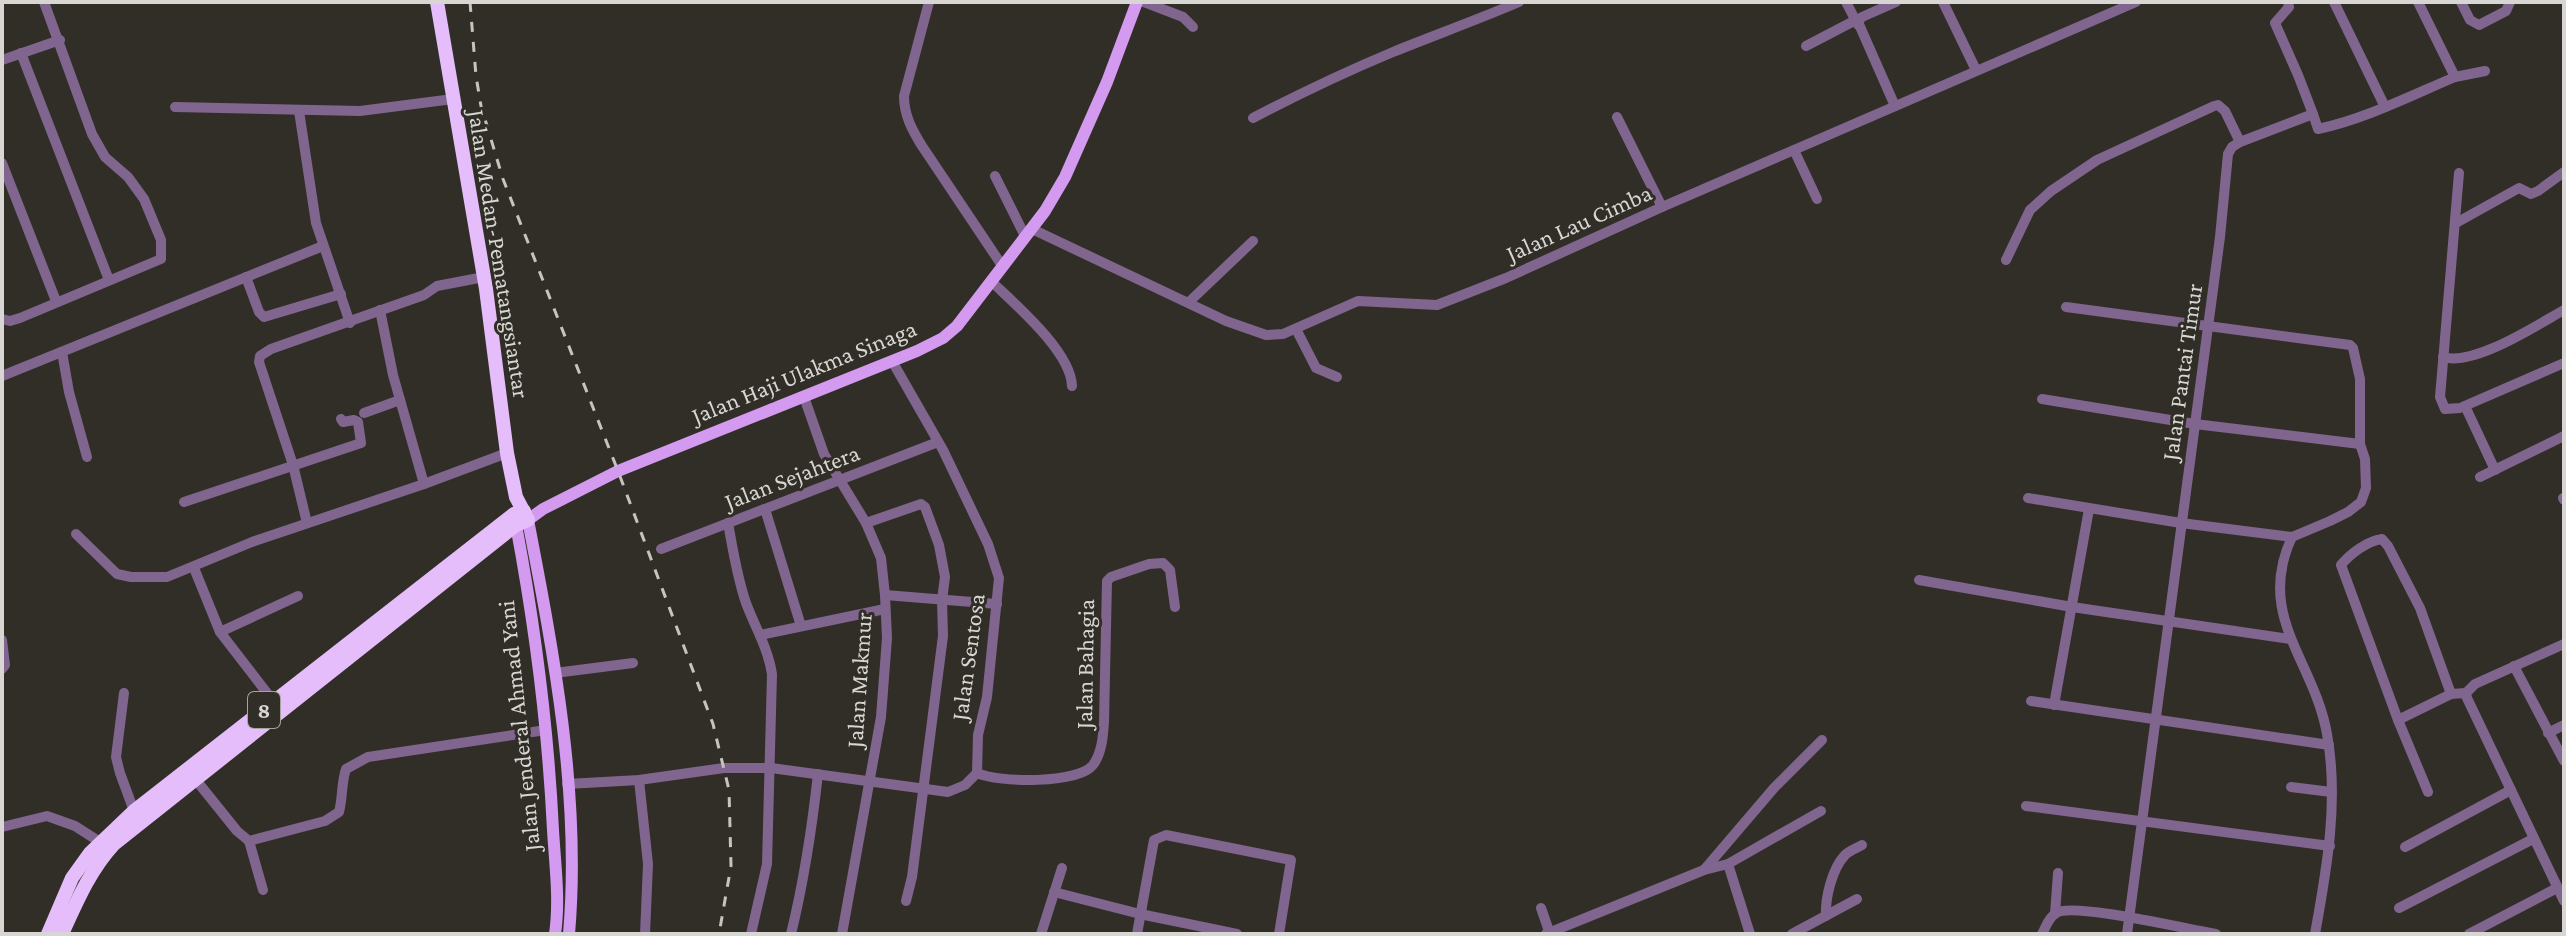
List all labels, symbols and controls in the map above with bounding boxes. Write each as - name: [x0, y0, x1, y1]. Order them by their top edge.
- street label: Jalan Medan-Pematangsiantar: [463, 106, 536, 401]
- street label: Jalan Lau Cimba: [1500, 178, 1656, 268]
- street label: Jalan Pantai Timur: [2155, 281, 2207, 464]
- street label: Jalan Haji Ulakma Sinaga: [686, 314, 920, 430]
- street label: Jalan Sejahtera: [719, 438, 863, 515]
- street label: Jalan Sentosa: [945, 592, 990, 724]
- street label: Jalan Jenderal Ahmad Yani: [492, 599, 545, 855]
- street label: Jalan Bahagia: [1070, 599, 1099, 731]
- street label: Jalan Makmur: [840, 611, 877, 751]
- road number: 8: [248, 692, 280, 728]

